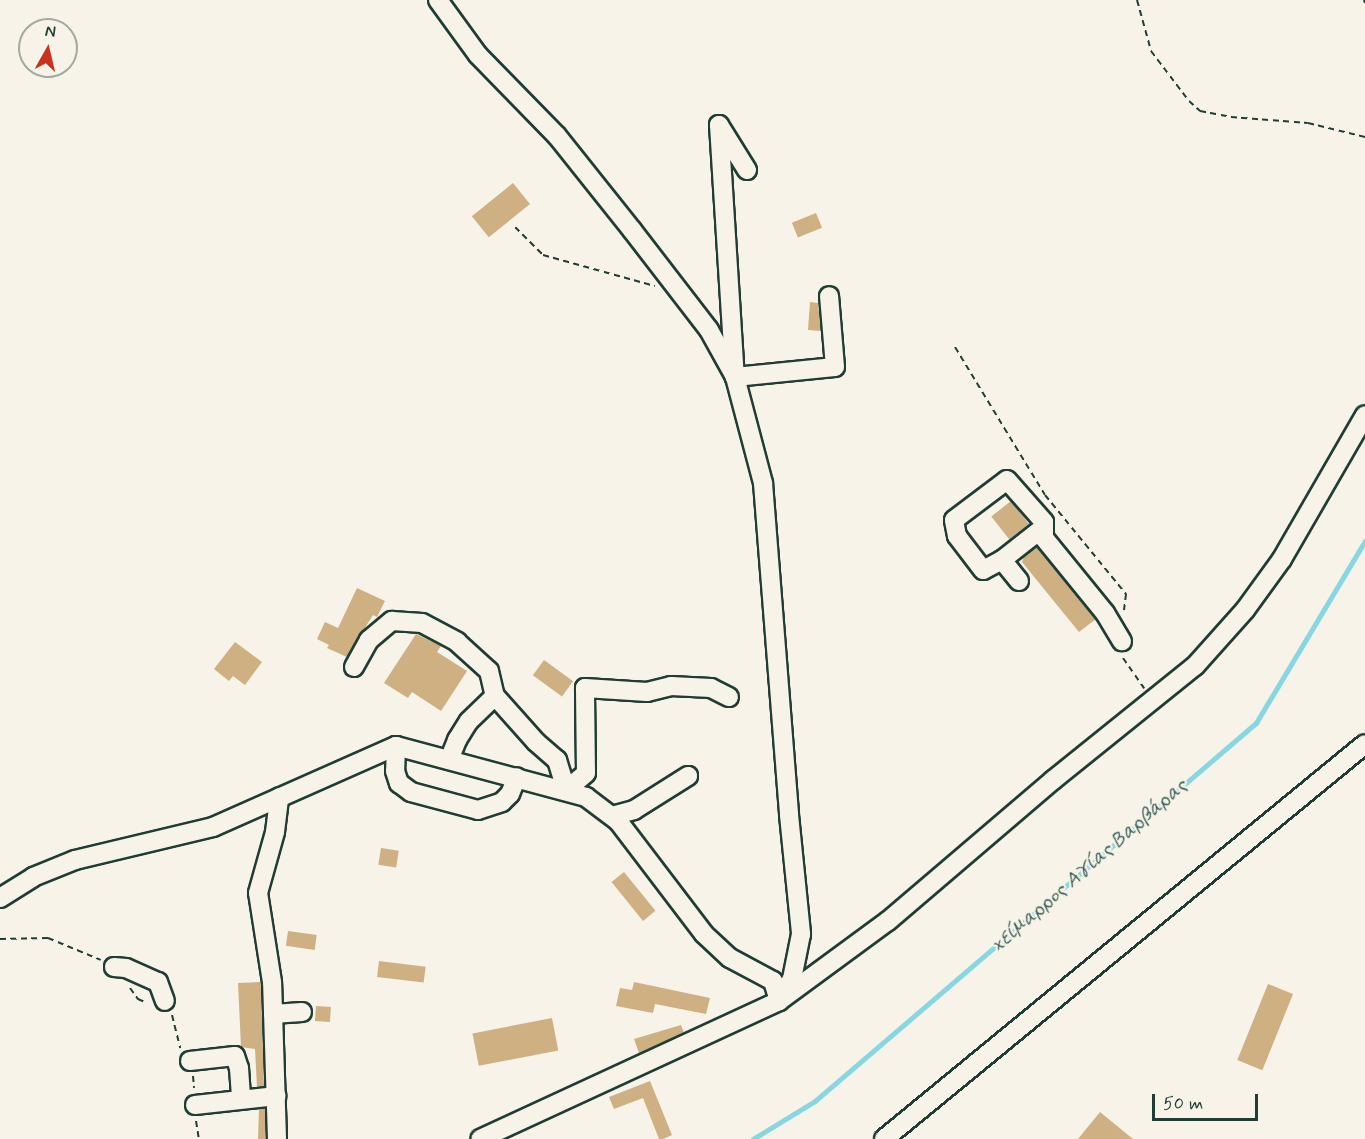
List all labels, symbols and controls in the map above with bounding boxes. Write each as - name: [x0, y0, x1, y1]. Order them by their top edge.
- north arrow: [18, 18, 78, 78]
- text: N: [44, 21, 57, 43]
- water label: χείμαρρος Αγίας Βαρβάρας: [986, 774, 1192, 958]
- scale bar: [1155, 1082, 1262, 1120]
- text: 50 m: [1163, 1092, 1203, 1116]

